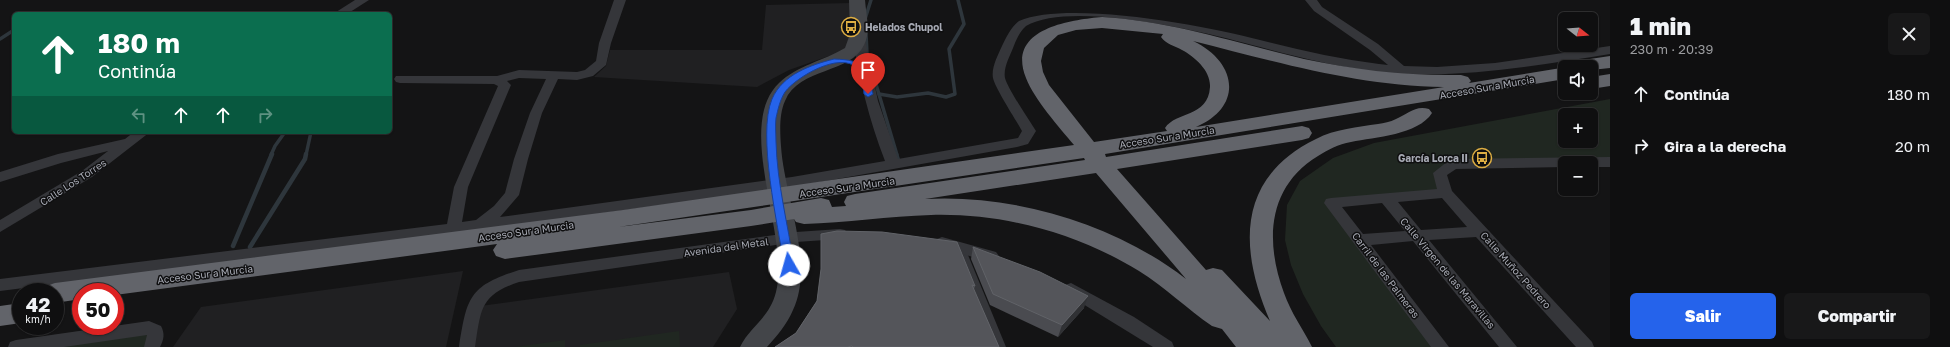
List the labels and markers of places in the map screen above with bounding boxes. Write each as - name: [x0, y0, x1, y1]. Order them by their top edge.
- bus stop icon: Helados Chupol: [840, 16, 862, 38]
- place label: Helados Chupol: [865, 21, 943, 33]
- pin: [851, 53, 885, 94]
- bus stop icon: García Lorca II: [1471, 147, 1493, 169]
- place label: García Lorca II: [1398, 152, 1468, 164]

